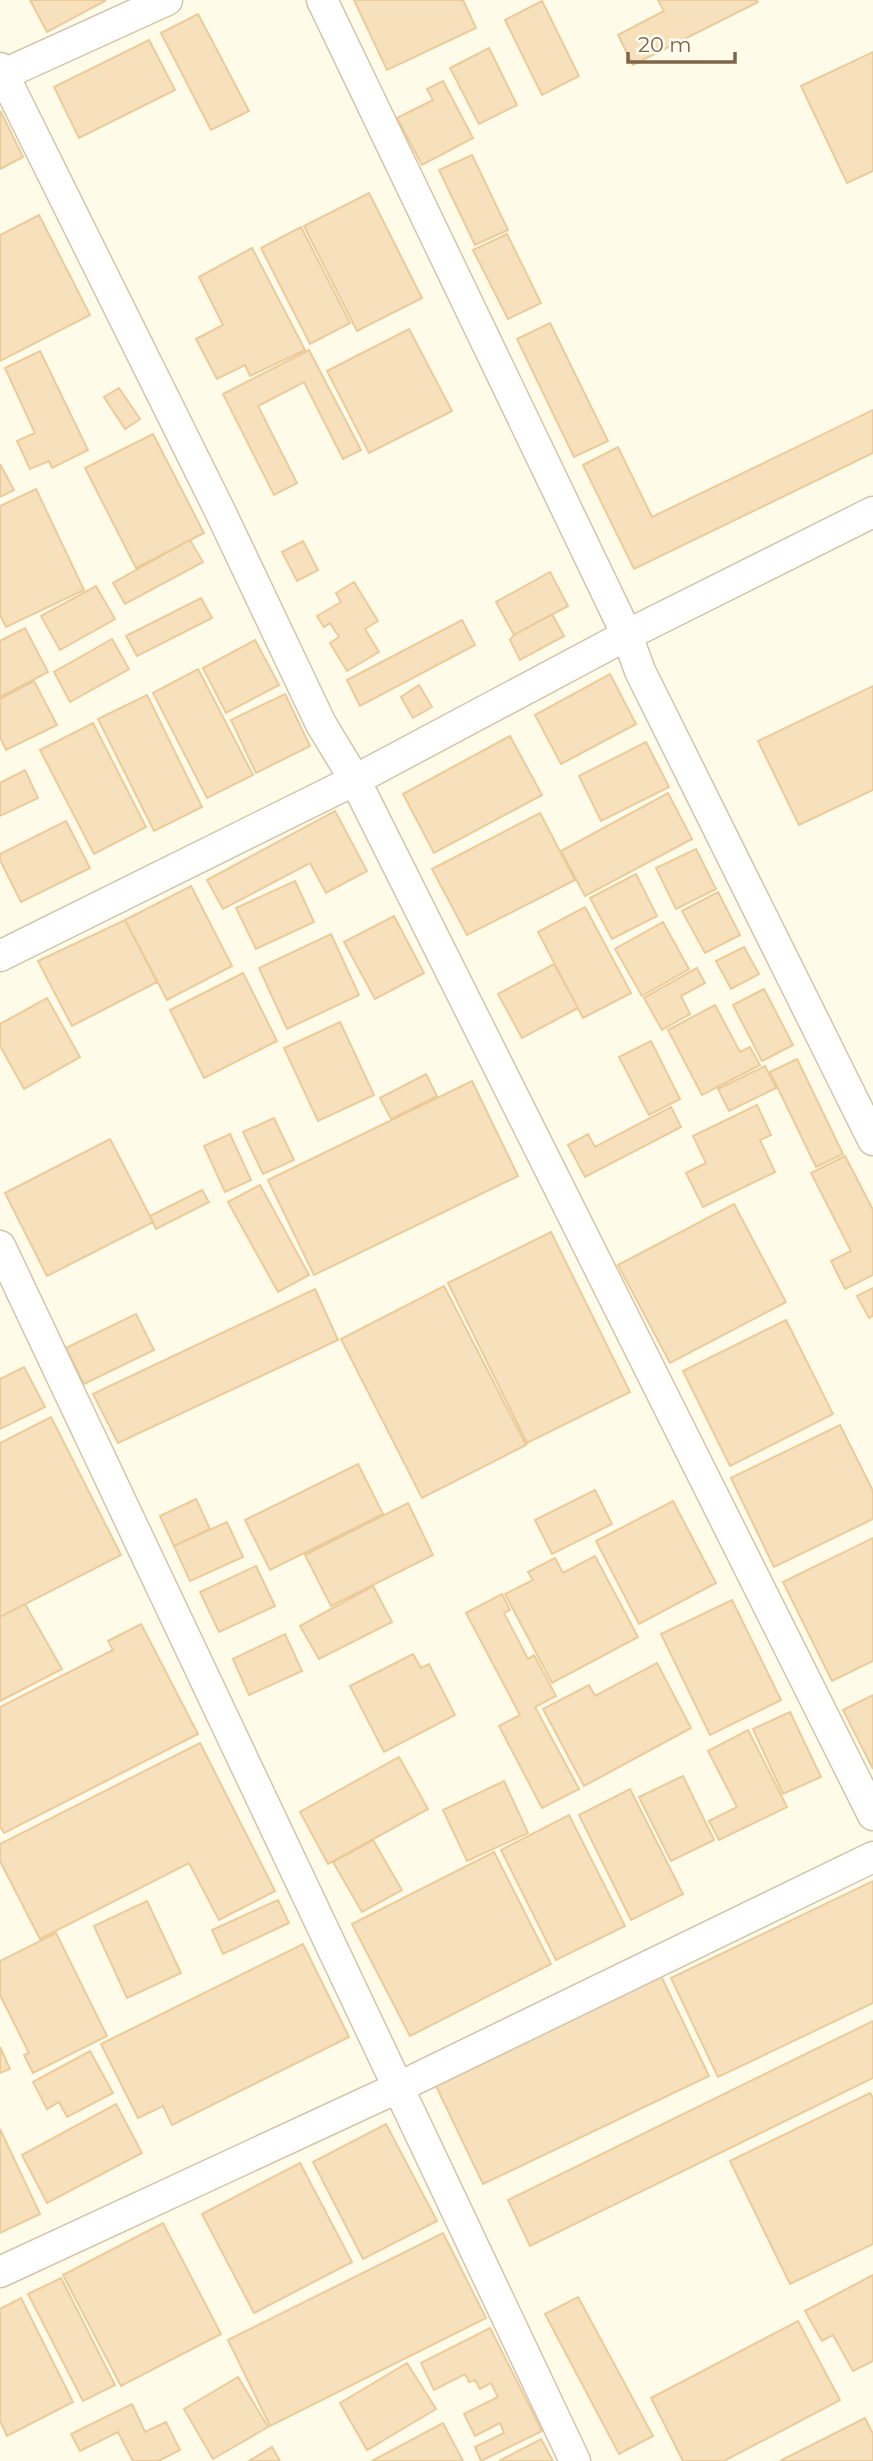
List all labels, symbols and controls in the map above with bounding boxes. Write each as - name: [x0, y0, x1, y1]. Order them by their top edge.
- scale bar: [628, 21, 735, 65]
- text: 20 m: [638, 32, 692, 57]

